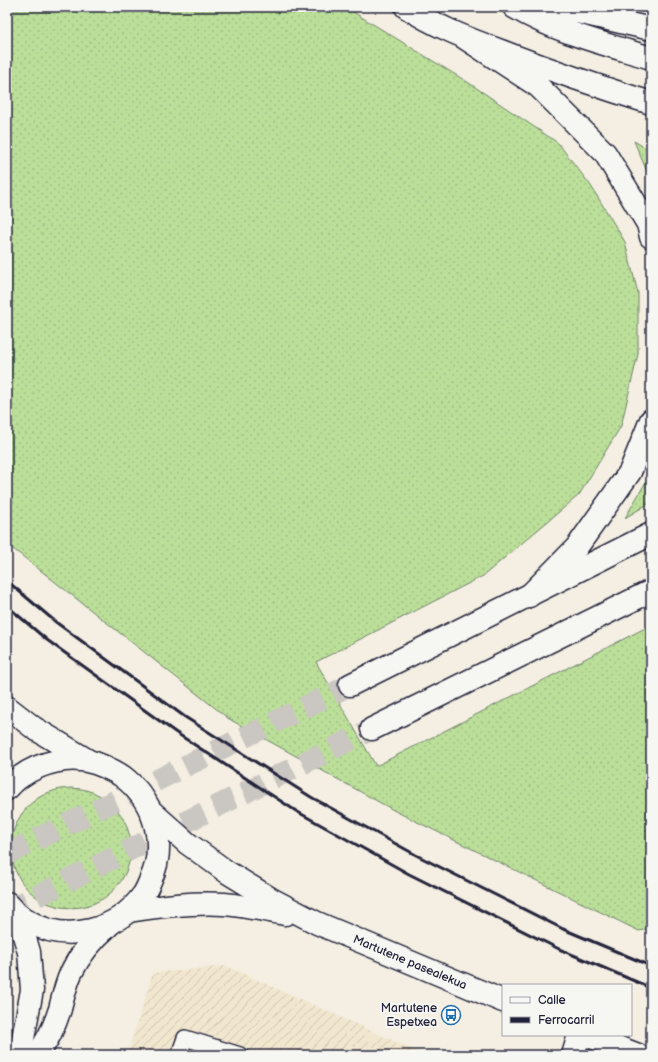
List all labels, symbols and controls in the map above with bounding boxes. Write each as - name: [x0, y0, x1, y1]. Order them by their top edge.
- street label: Martutene pasealekua: [351, 932, 469, 993]
- legend: [502, 984, 632, 1036]
- text: Calle: [538, 993, 566, 1008]
- place label: Martutene Espetxea: [381, 1001, 437, 1030]
- bus stop icon: Martutene Espetxea: [440, 1004, 462, 1026]
- text: Ferrocarril: [538, 1013, 594, 1028]

